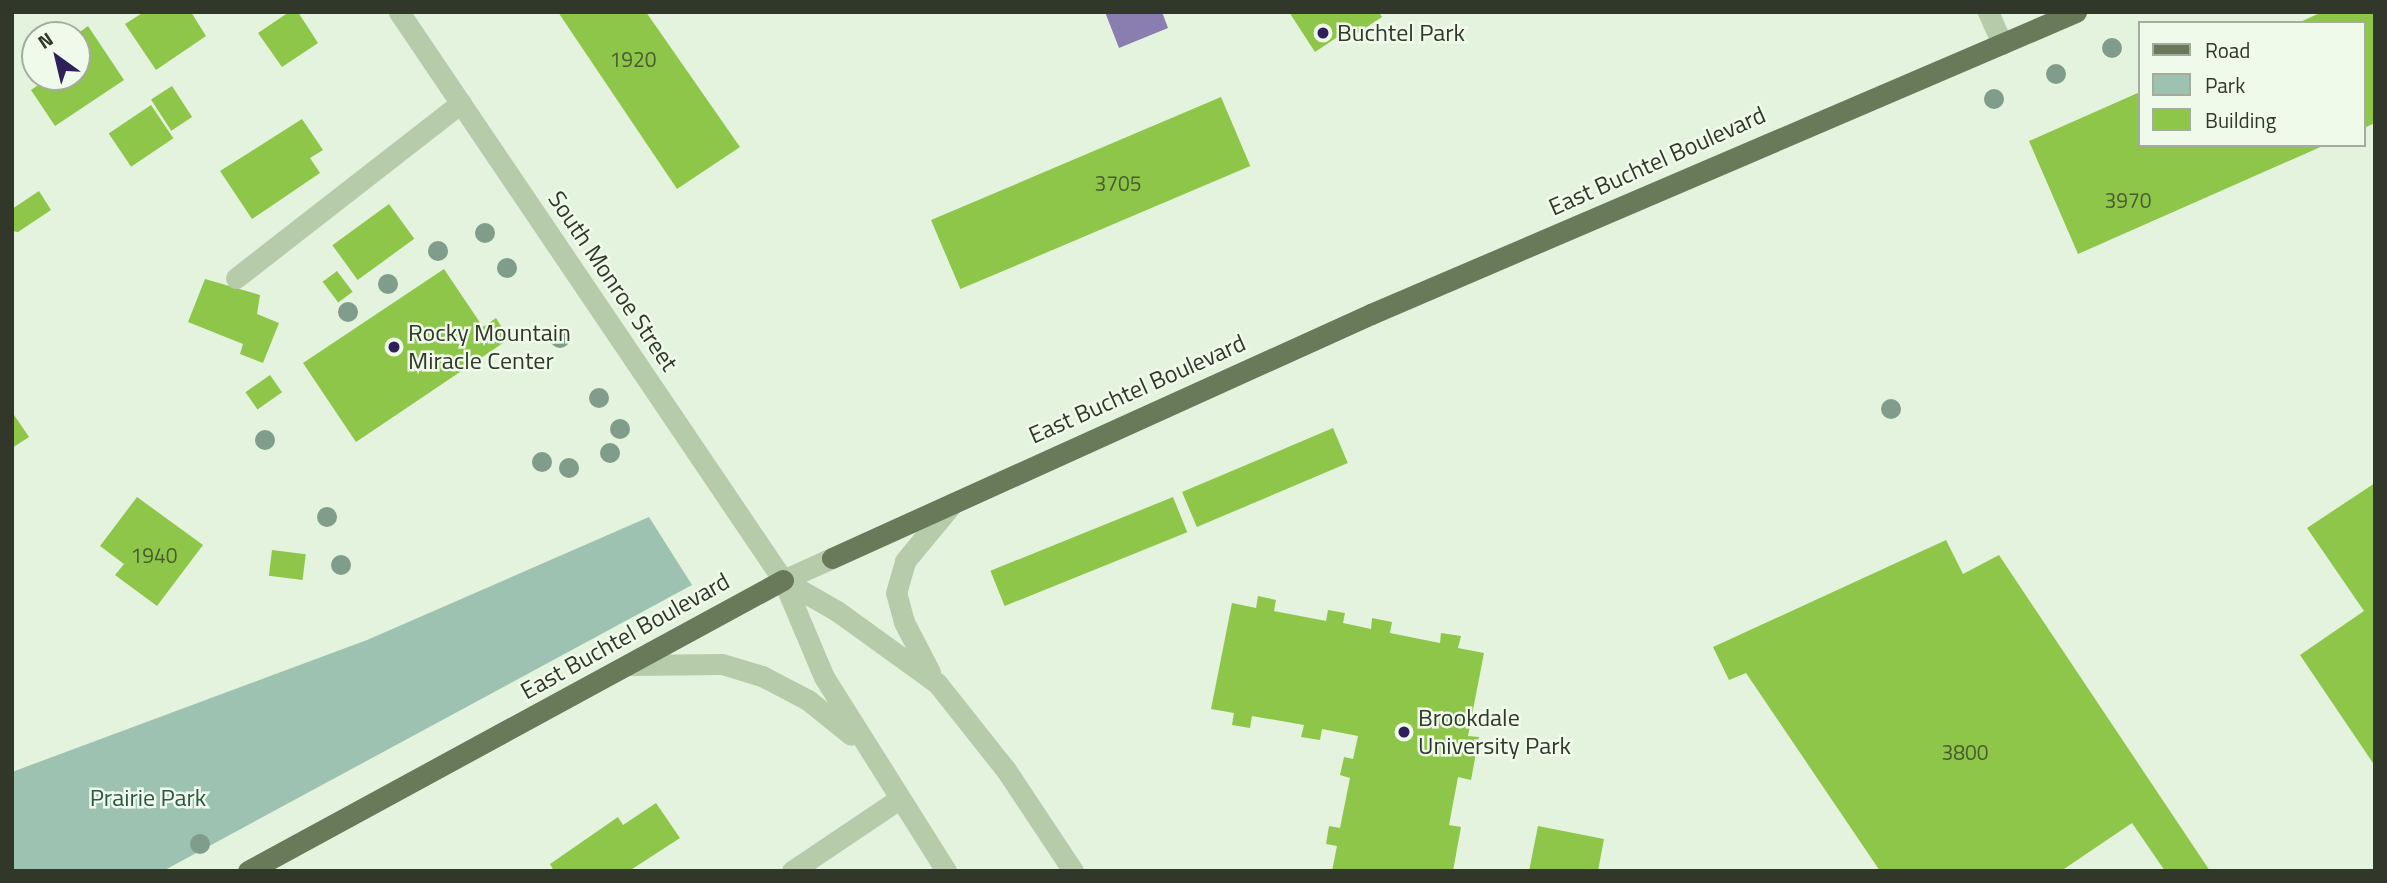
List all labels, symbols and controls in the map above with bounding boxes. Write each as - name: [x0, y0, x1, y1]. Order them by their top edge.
- place label: Buchtel Park: [1337, 19, 1465, 47]
- north arrow: [21, 21, 91, 91]
- legend: [2138, 21, 2366, 147]
- text: N: [32, 24, 59, 56]
- marker: Buchtel Park: [1315, 25, 1331, 41]
- text: Road: [2205, 34, 2250, 66]
- house number: 1920: [609, 46, 657, 72]
- text: Park: [2205, 69, 2245, 101]
- street label: East Buchtel Boulevard: [1544, 100, 1770, 222]
- text: Building: [2205, 104, 2276, 136]
- house number: 3705: [1094, 170, 1142, 196]
- street label: South Monroe Street: [542, 186, 684, 376]
- house number: 3970: [2104, 187, 2152, 213]
- place label: Rocky Mountain Miracle Center: [408, 319, 571, 375]
- street label: East Buchtel Boulevard: [1024, 328, 1250, 450]
- marker: Rocky Mountain Miracle Center: [386, 339, 402, 355]
- house number: 1940: [130, 542, 178, 568]
- street label: East Buchtel Boulevard: [516, 567, 734, 705]
- place label: Brookdale University Park: [1418, 704, 1571, 760]
- marker: Brookdale University Park: [1396, 724, 1412, 740]
- house number: 3800: [1941, 739, 1989, 765]
- park label: Prairie Park: [90, 784, 206, 812]

